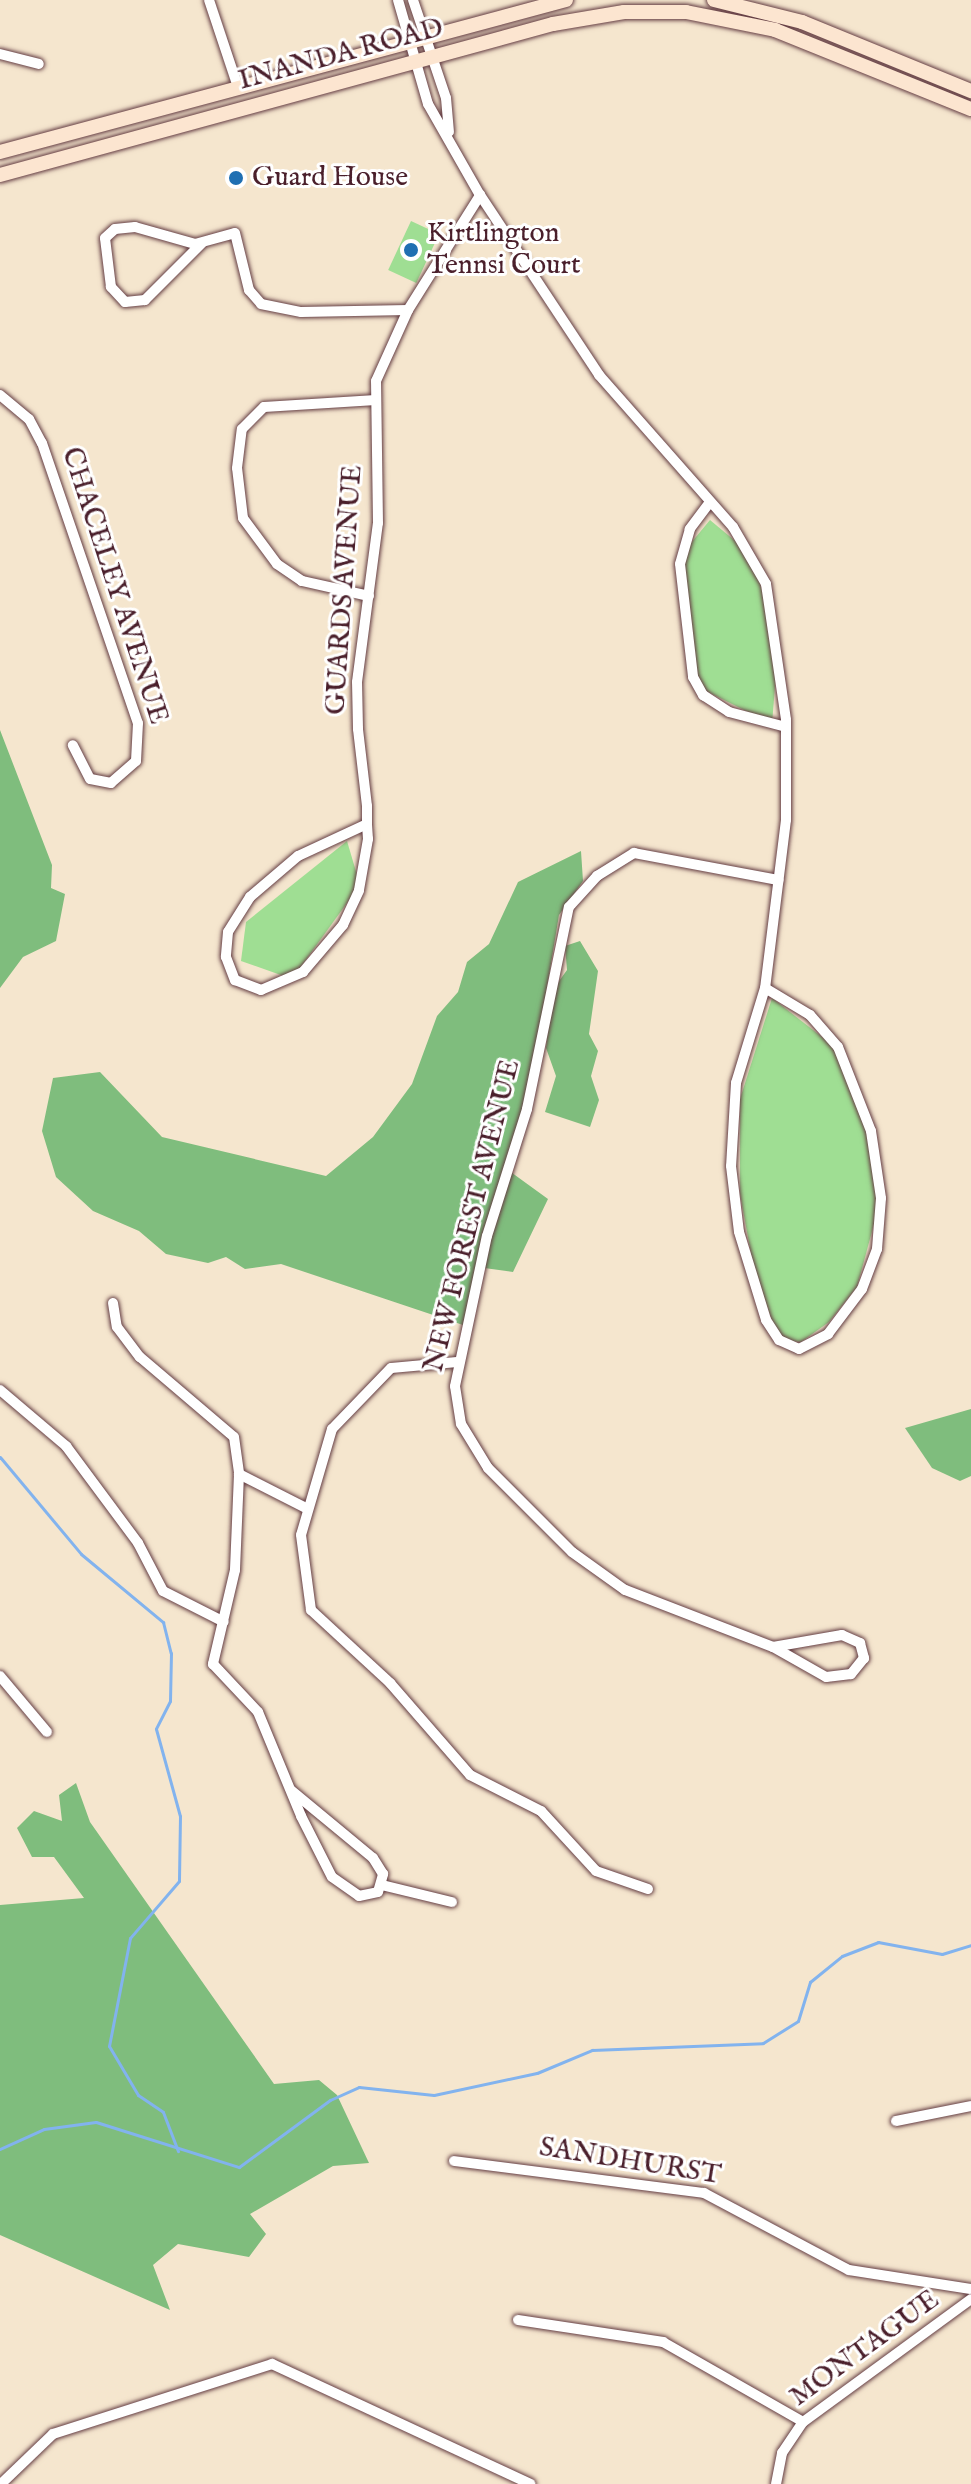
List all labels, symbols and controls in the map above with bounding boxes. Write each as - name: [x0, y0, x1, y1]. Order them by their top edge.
- street label: INANDA ROAD: [235, 12, 447, 98]
- place label: Guard House: [252, 161, 408, 195]
- marker: Guard House: [227, 169, 245, 187]
- place label: Kirtlington Tennsi Court: [427, 217, 581, 283]
- marker: Kirtlington Tennsi Court: [402, 241, 420, 259]
- street label: CHACELEY AVENUE: [53, 443, 175, 729]
- street label: GUARDS AVENUE: [320, 464, 370, 716]
- street label: NEW FOREST AVENUE: [418, 1056, 528, 1376]
- street label: SANDHURST: [537, 2131, 723, 2193]
- street label: MONTAGUE: [784, 2284, 946, 2414]

